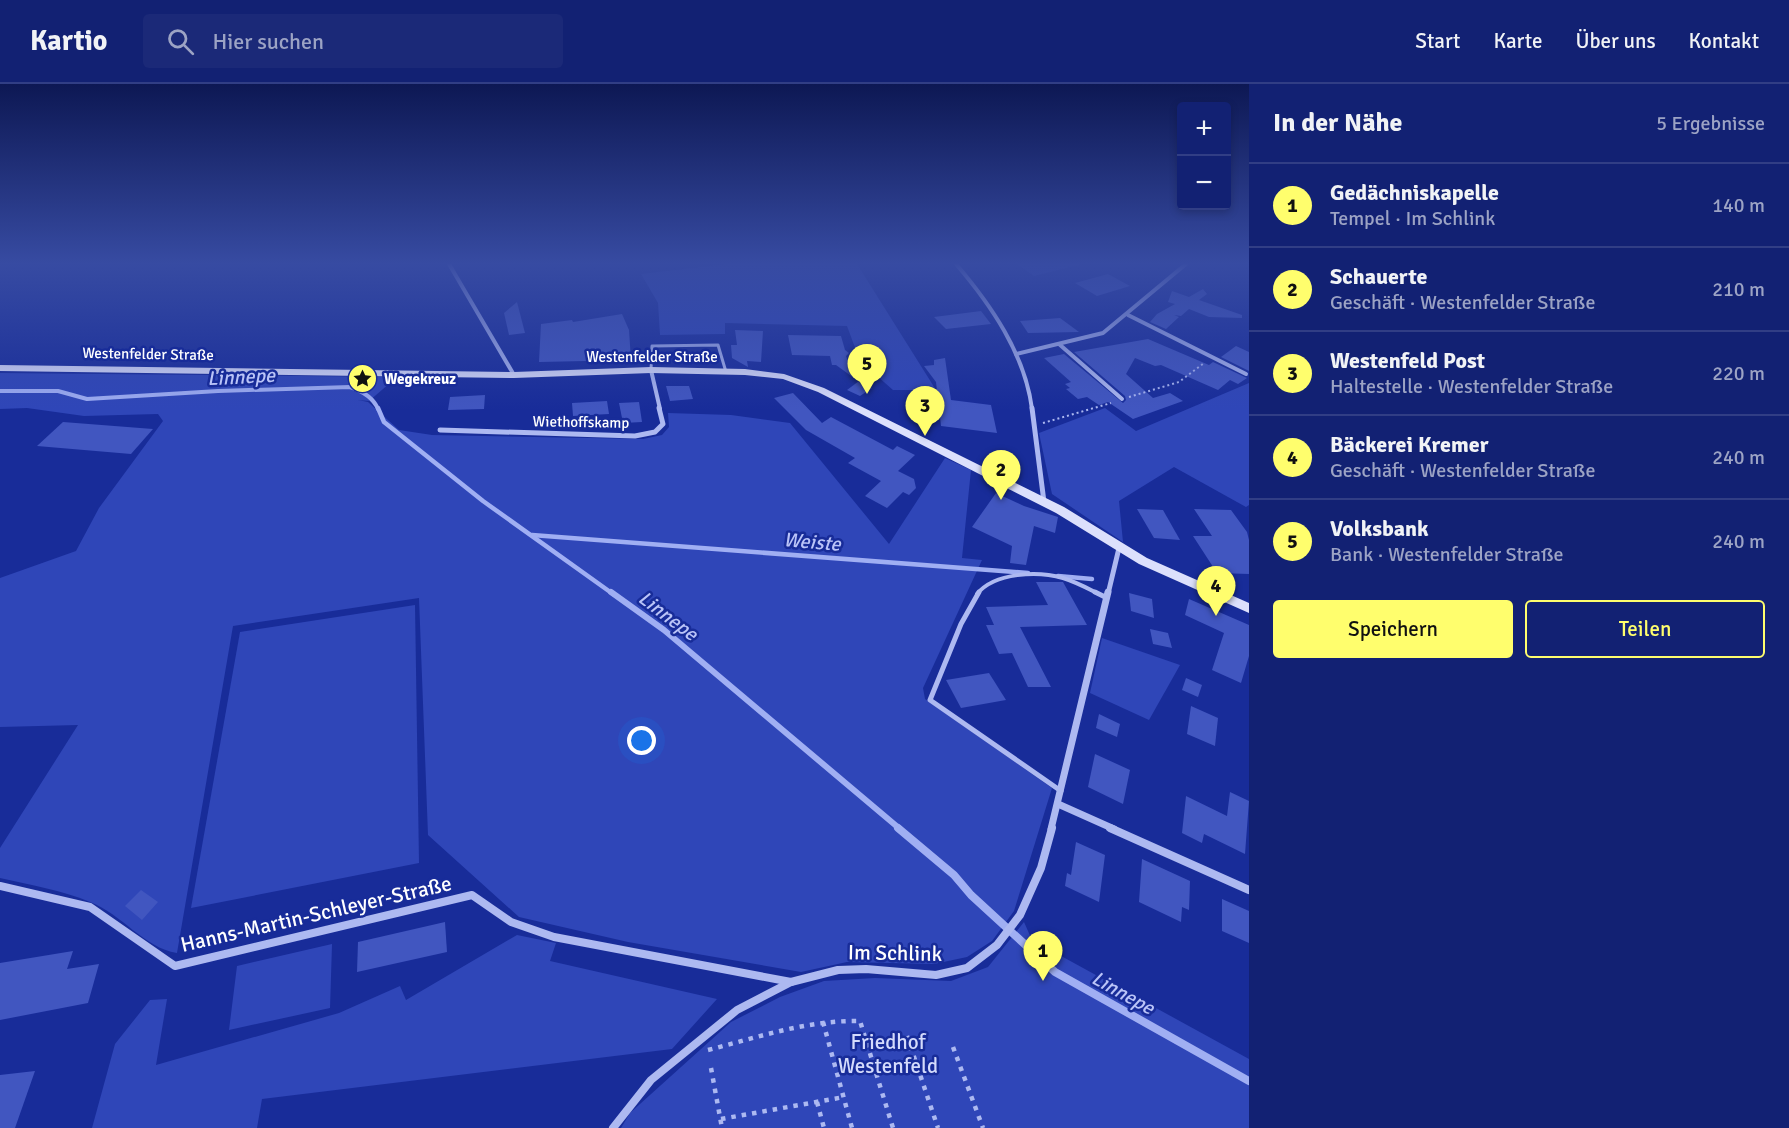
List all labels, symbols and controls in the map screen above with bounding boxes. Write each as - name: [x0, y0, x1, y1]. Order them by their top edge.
- search box: [143, 14, 563, 68]
- text: Kartio: [30, 24, 107, 58]
- icon: search: [164, 25, 197, 58]
- text: Hier suchen: [212, 28, 324, 55]
- text: Start: [1415, 28, 1460, 54]
- text: Karte: [1493, 28, 1542, 54]
- text: Über uns: [1575, 28, 1656, 54]
- text: Kontakt: [1689, 28, 1759, 54]
- map controls: [1177, 102, 1231, 210]
- button: +: [1177, 102, 1231, 156]
- text: In der Nähe: [1273, 107, 1403, 139]
- text: 5 Ergebnisse: [1656, 111, 1765, 136]
- button: −: [1177, 156, 1231, 210]
- text: Gedächniskapelle: [1330, 179, 1499, 206]
- text: 1: [1287, 193, 1298, 218]
- text: 140 m: [1712, 193, 1765, 218]
- text: Tempel · Im Schlink: [1330, 206, 1495, 231]
- text: Schauerte: [1330, 263, 1427, 290]
- text: 2: [1287, 277, 1298, 302]
- text: 210 m: [1712, 277, 1765, 302]
- text: Geschäft · Westenfelder Straße: [1330, 290, 1595, 315]
- street label: Westenfelder Straße: [82, 344, 214, 364]
- pin: 5: [848, 344, 886, 394]
- text: Westenfeld Post: [1330, 347, 1485, 374]
- street label: Westenfelder Straße: [586, 348, 718, 366]
- text: 3: [1287, 361, 1298, 386]
- text: 220 m: [1712, 361, 1765, 386]
- water label: Linnepe: [206, 363, 277, 391]
- place icon: Wegekreuz: [347, 363, 379, 395]
- place label: Wegekreuz: [384, 370, 456, 388]
- text: Haltestelle · Westenfelder Straße: [1330, 374, 1613, 399]
- pin: 3: [906, 386, 944, 436]
- street label: Wiethoffskamp: [533, 412, 630, 432]
- text: Bäckerei Kremer: [1330, 431, 1488, 458]
- text: 4: [1287, 445, 1298, 470]
- text: 240 m: [1712, 445, 1765, 470]
- pin: 2: [982, 450, 1020, 500]
- text: Geschäft · Westenfelder Straße: [1330, 458, 1595, 483]
- text: Volksbank: [1330, 515, 1429, 542]
- water label: Weiste: [782, 527, 843, 557]
- text: 5: [1287, 529, 1298, 554]
- text: 240 m: [1712, 529, 1765, 554]
- text: Bank · Westenfelder Straße: [1330, 542, 1563, 567]
- pin: 4: [1196, 566, 1236, 616]
- water label: Linnepe: [633, 586, 703, 647]
- button: Speichern: [1273, 600, 1513, 658]
- button: Teilen: [1525, 600, 1765, 658]
- your location: [627, 726, 656, 755]
- street label: Hanns-Martin-Schleyer-Straße: [178, 870, 454, 958]
- pin: 1: [1024, 932, 1062, 981]
- street label: Im Schlink: [848, 939, 943, 967]
- water label: Linnepe: [1087, 966, 1160, 1021]
- park label: Friedhof Westenfeld: [838, 1029, 938, 1079]

